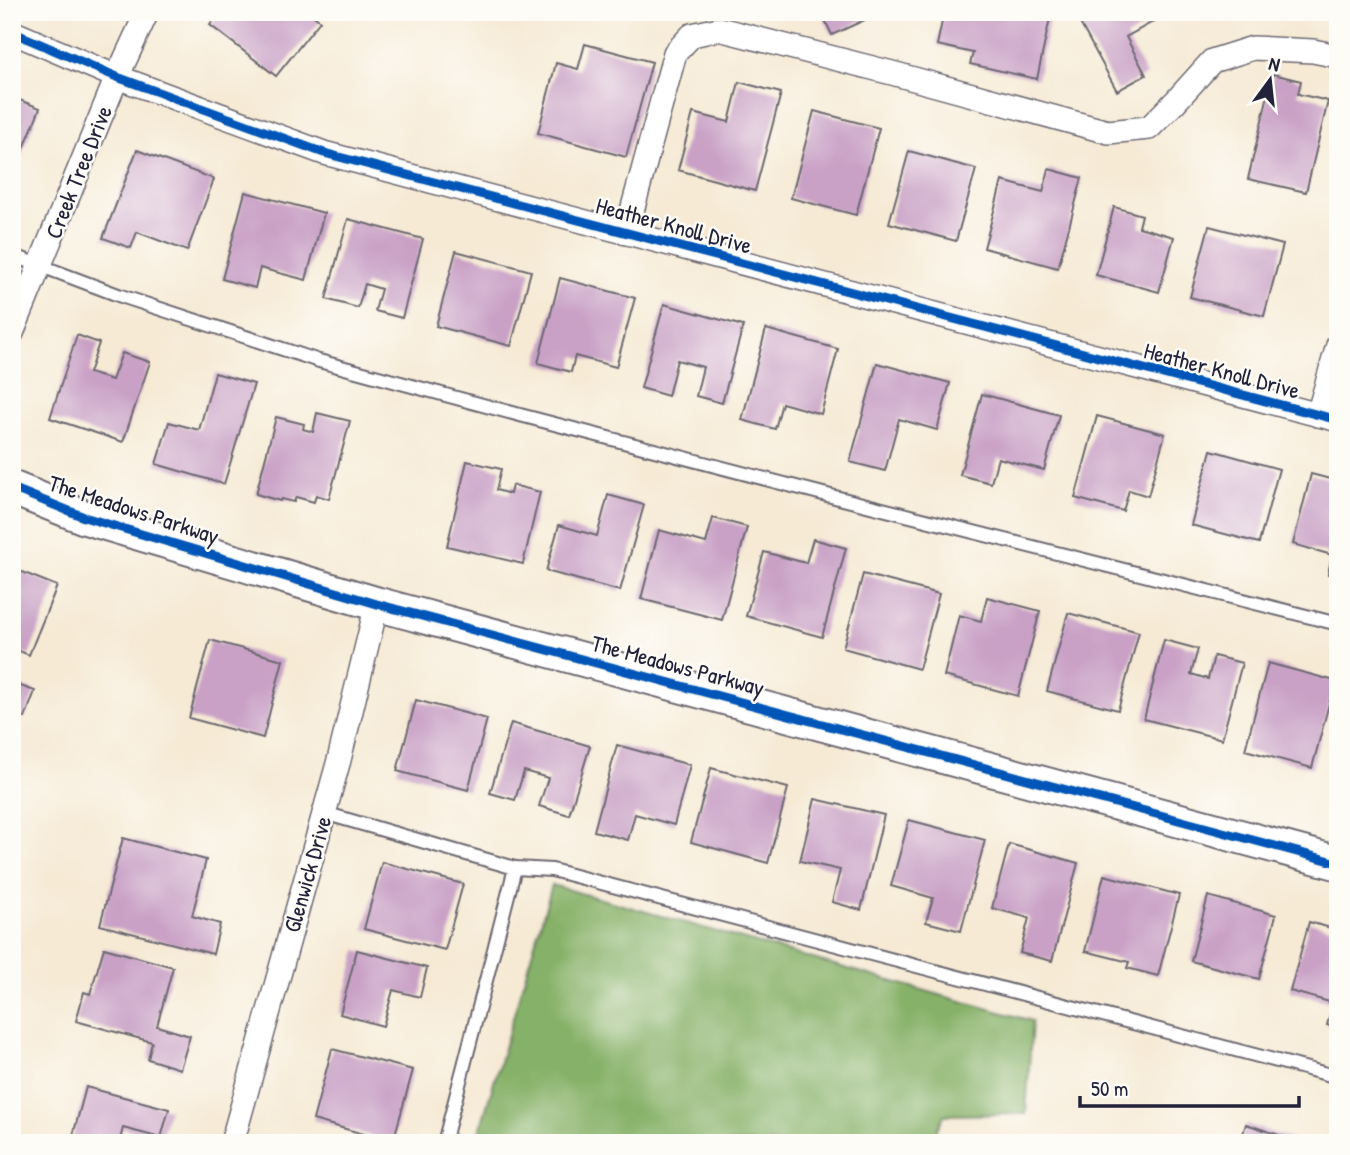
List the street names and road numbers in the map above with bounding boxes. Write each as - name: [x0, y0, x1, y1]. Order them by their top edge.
- street label: Creek Tree Drive: [37, 101, 119, 243]
- street label: Heather Knoll Drive: [593, 189, 755, 261]
- street label: Heather Knoll Drive: [1141, 334, 1303, 406]
- street label: The Meadows Parkway: [45, 467, 224, 551]
- street label: The Meadows Parkway: [588, 627, 768, 703]
- street label: Glenwick Drive: [276, 812, 338, 936]

